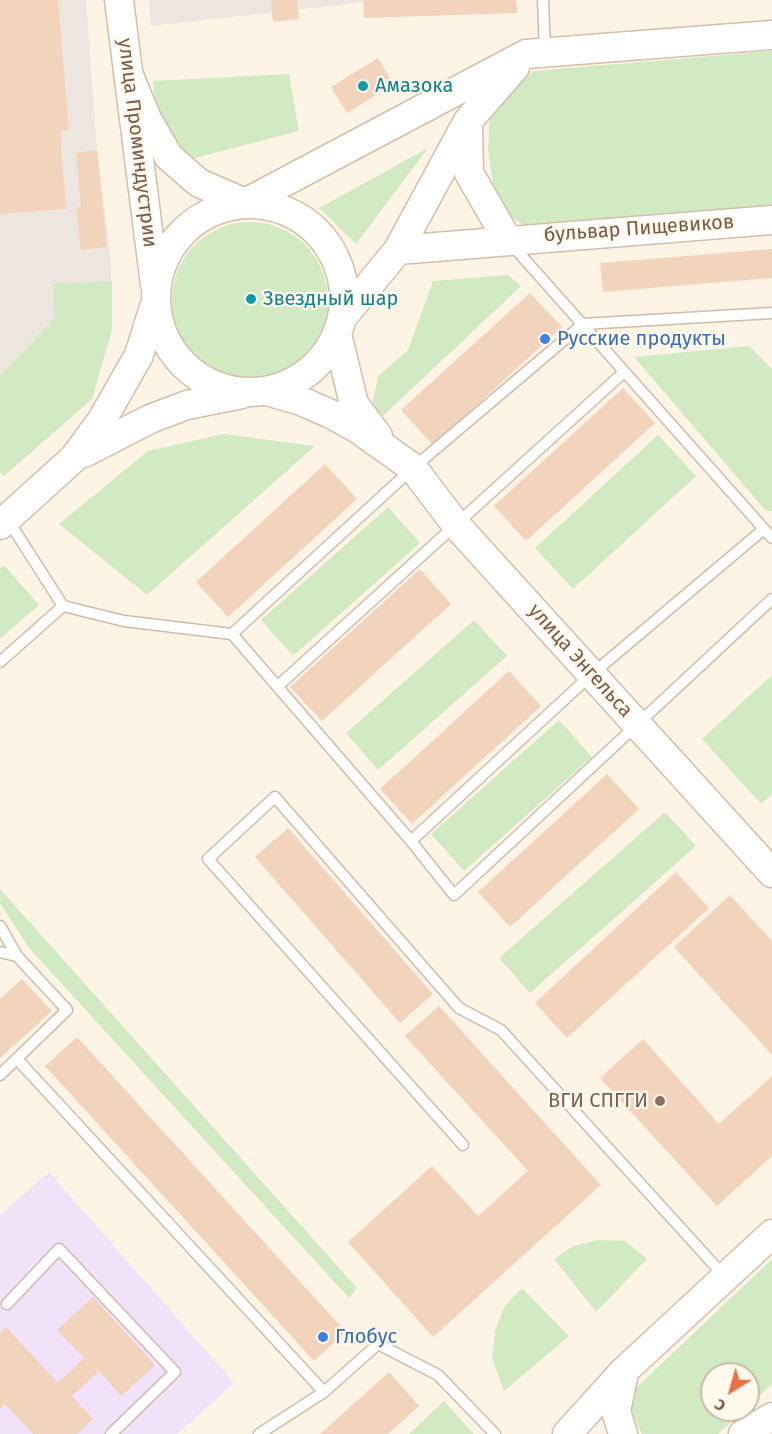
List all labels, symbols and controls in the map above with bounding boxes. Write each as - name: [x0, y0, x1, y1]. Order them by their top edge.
- street label: улица Проминдустрии: [112, 37, 162, 249]
- place label: Амазока: [375, 74, 453, 98]
- marker: Амазока: [356, 79, 370, 93]
- street label: бульвар Пищевиков: [543, 210, 735, 248]
- place label: Звездный шар: [263, 287, 398, 311]
- marker: Звездный шар: [244, 292, 258, 306]
- place label: Русские продукты: [557, 327, 726, 351]
- marker: Русские продукты: [538, 332, 552, 346]
- street label: улица Энгельса: [523, 599, 637, 723]
- place label: ВГИ СПГГИ: [548, 1089, 648, 1113]
- marker: ВГИ СПГГИ: [653, 1094, 667, 1108]
- place label: Глобус: [335, 1325, 397, 1349]
- marker: Глобус: [316, 1330, 330, 1344]
- north arrow: [700, 1362, 760, 1422]
- text: С: [711, 1395, 729, 1416]

